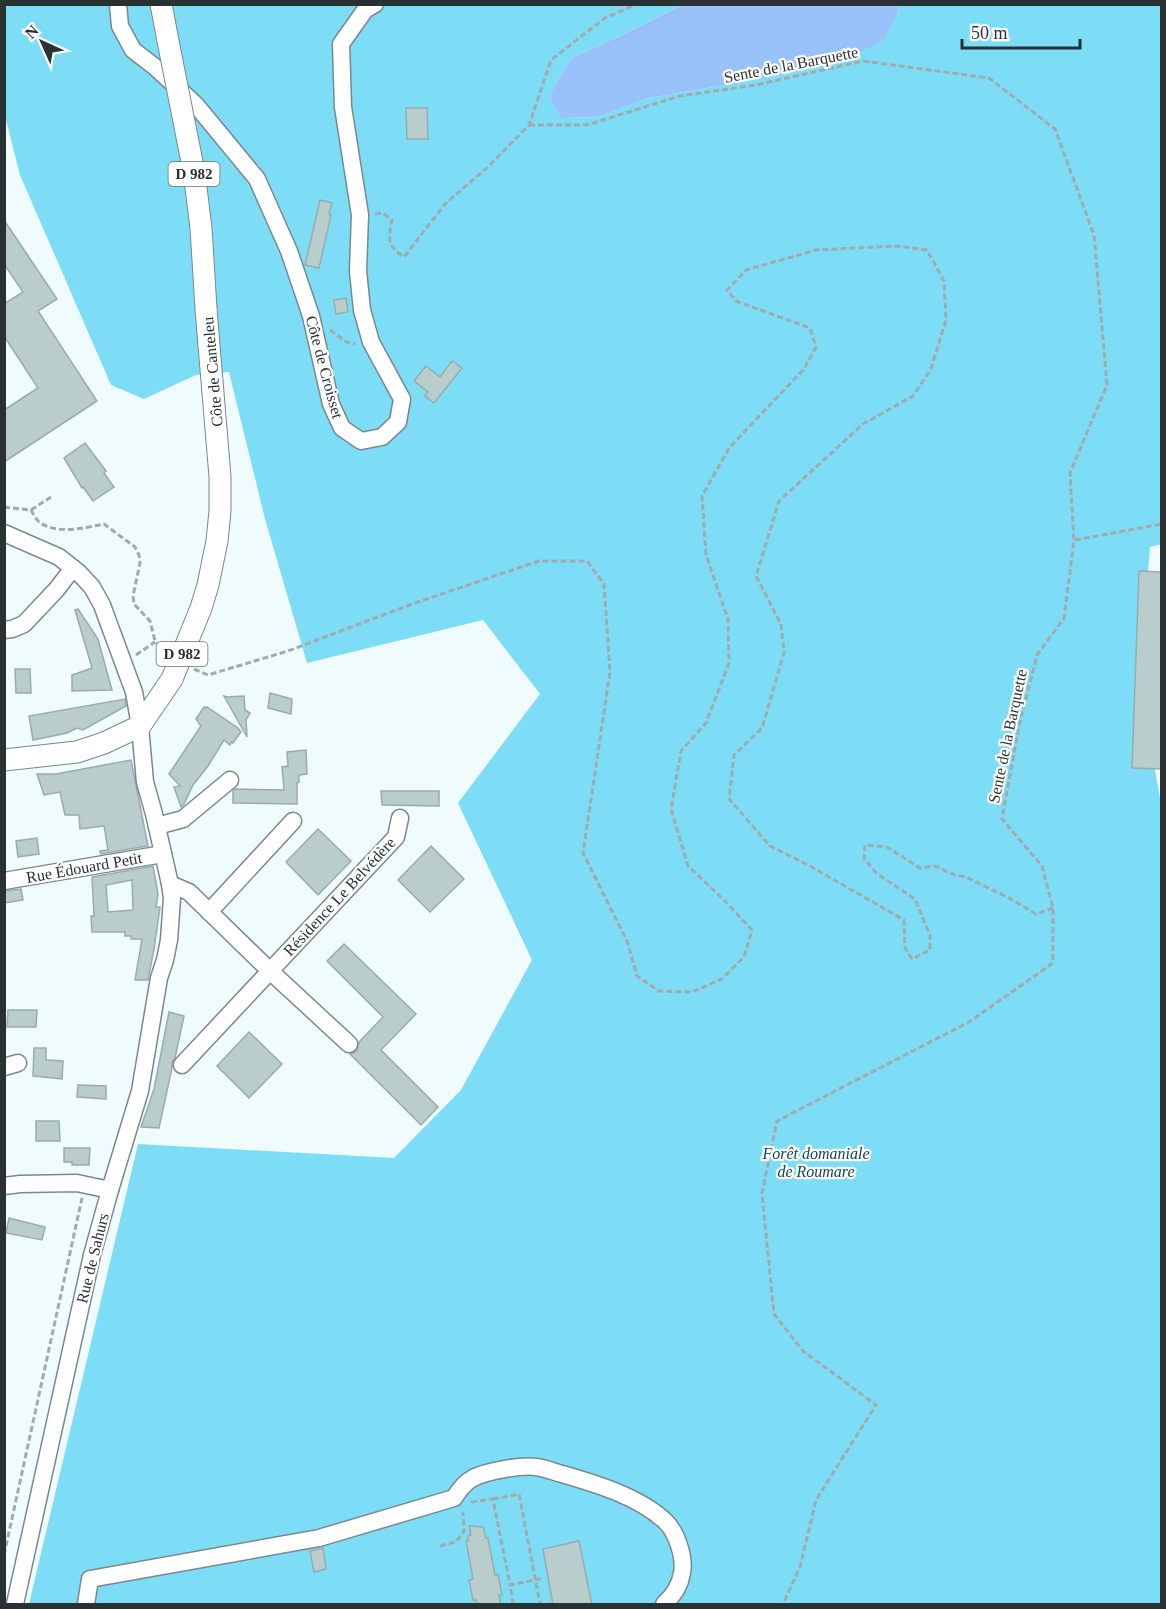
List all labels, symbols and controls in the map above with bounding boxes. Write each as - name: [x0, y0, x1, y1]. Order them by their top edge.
- north arrow: [12, 12, 72, 72]
- scale bar: [962, 12, 1080, 50]
- text: N: [22, 21, 42, 42]
- text: 50 m: [971, 23, 1008, 43]
- street label: Sente de la Barquette: [723, 43, 860, 87]
- road number: D 982: [168, 162, 220, 186]
- street label: Côte de Croisset: [303, 314, 347, 421]
- street label: Côte de Canteleu: [199, 316, 226, 428]
- road number: D 982: [156, 642, 207, 666]
- street label: Sente de la Barquette: [985, 668, 1031, 805]
- street label: Résidence Le Belvédère: [280, 834, 399, 959]
- street label: Rue Édouard Petit: [25, 848, 144, 886]
- park label: Forêt domaniale de Roumare: [761, 1145, 870, 1180]
- street label: Rue de Sahurs: [73, 1211, 112, 1305]

